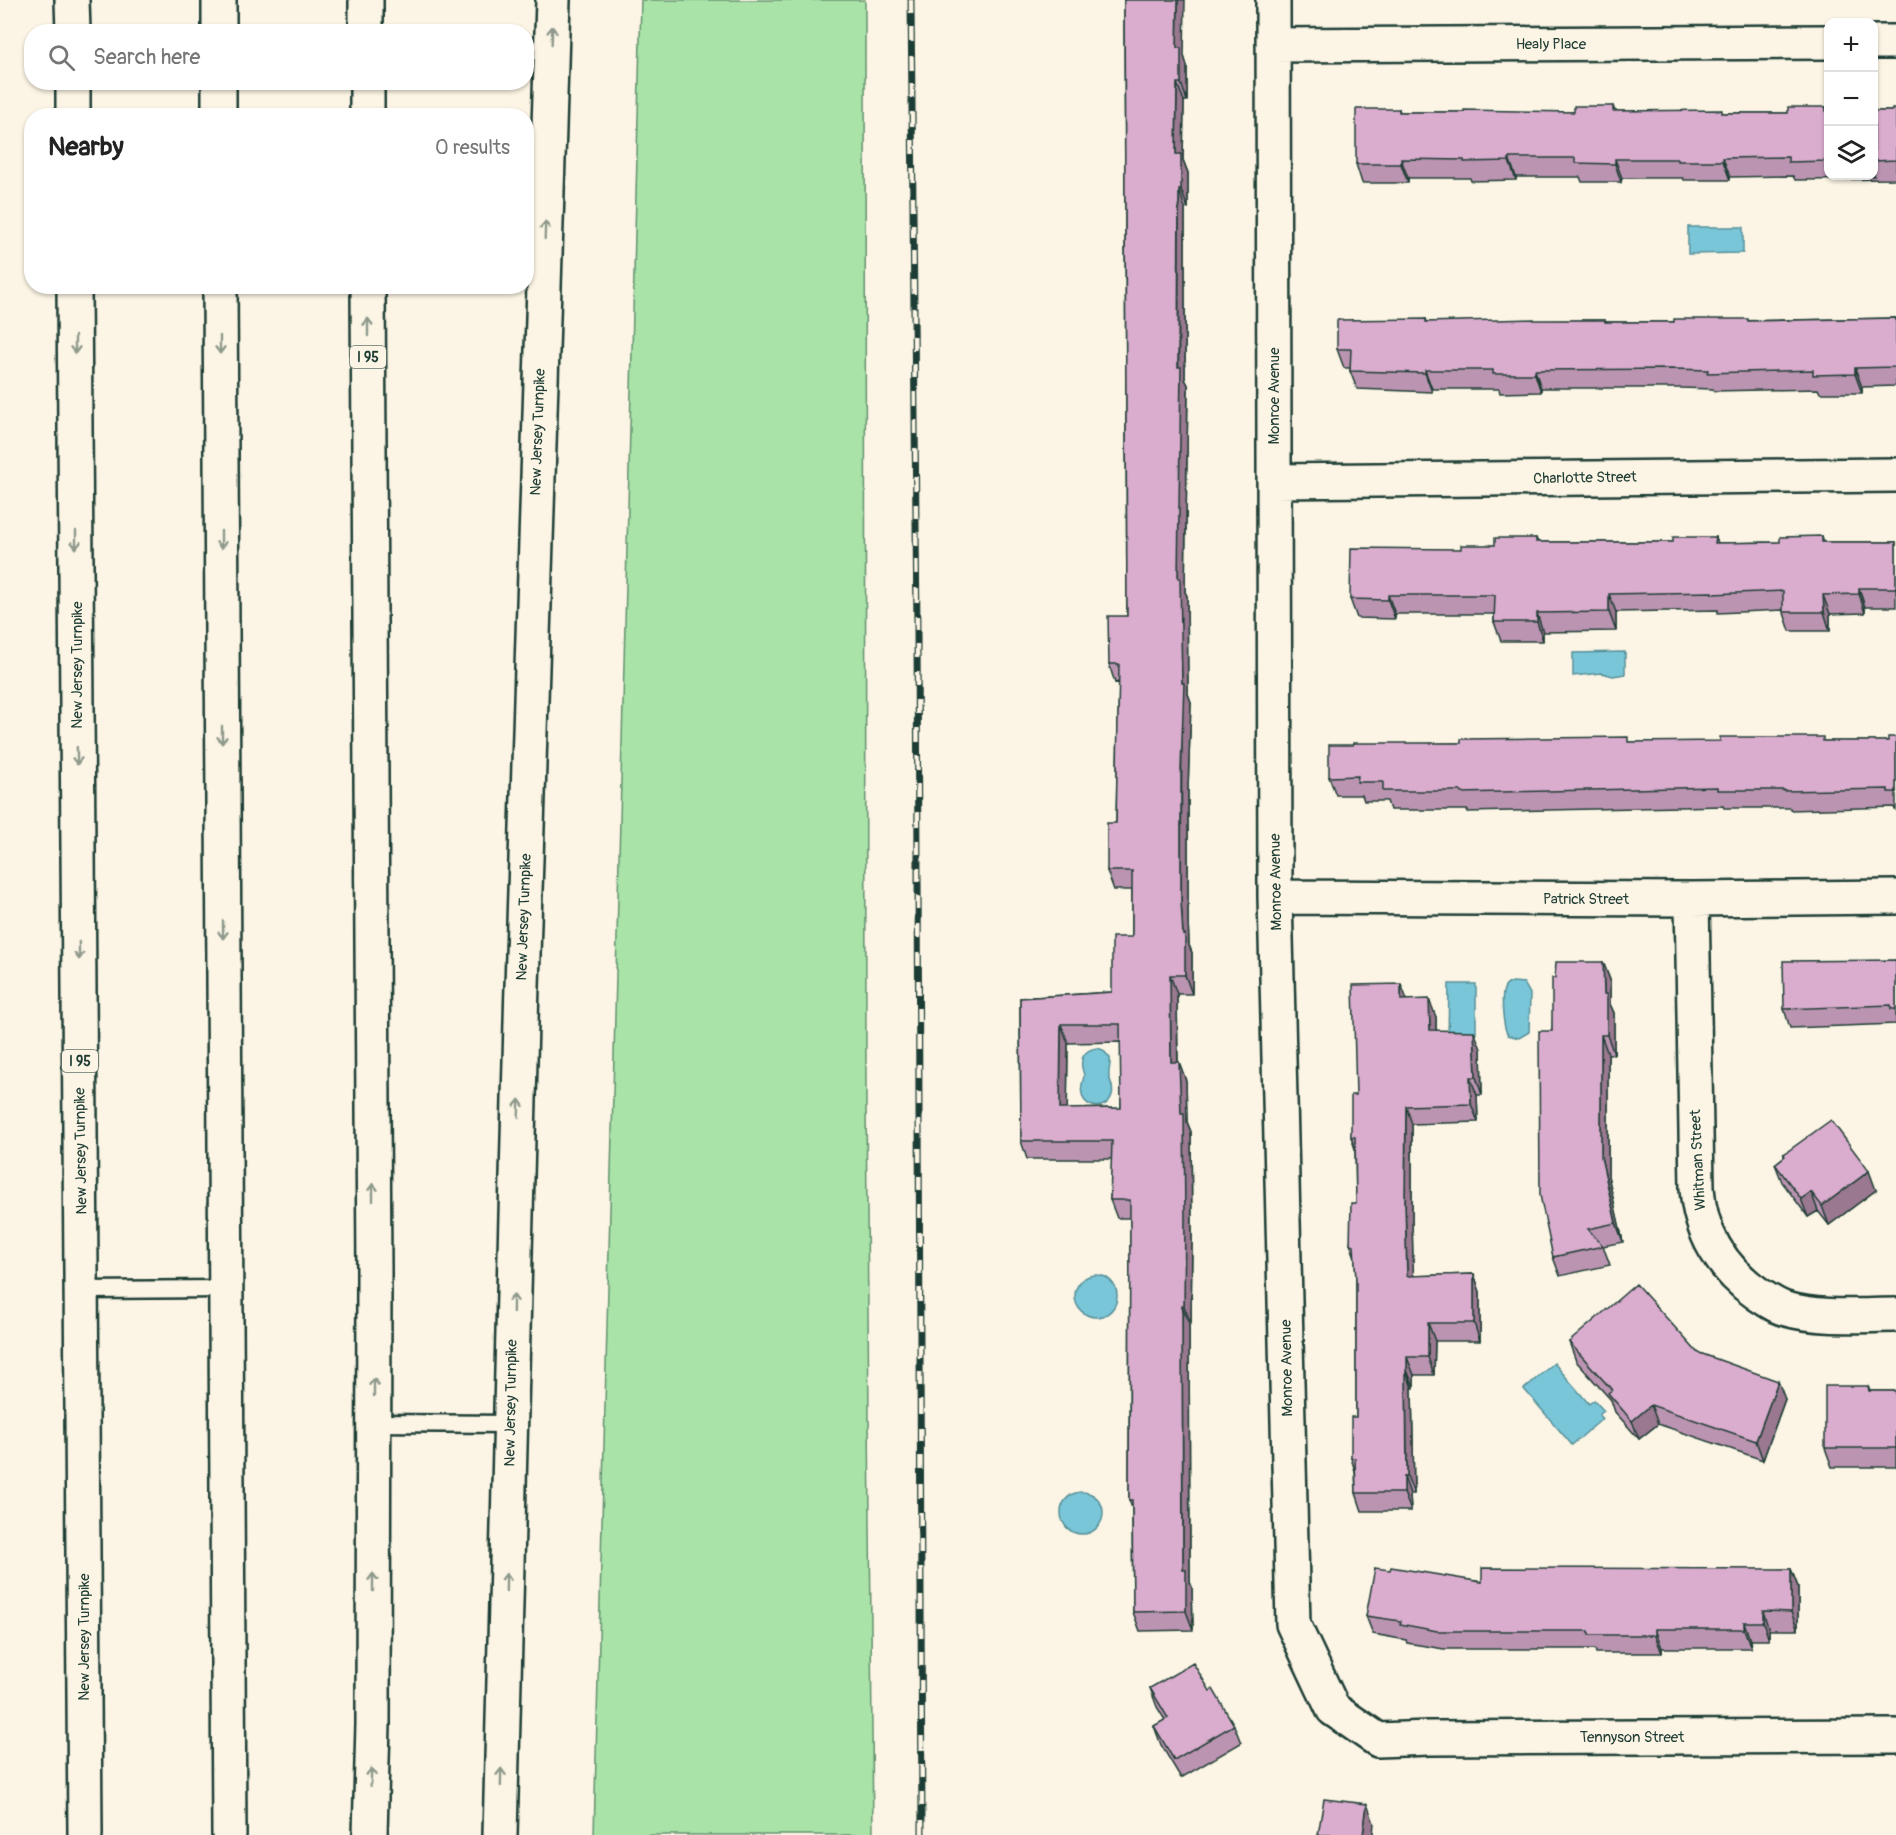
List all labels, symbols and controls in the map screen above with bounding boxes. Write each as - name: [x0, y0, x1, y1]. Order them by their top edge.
- map controls: [1824, 18, 1878, 180]
- button: +: [1824, 18, 1878, 72]
- search box: [24, 24, 534, 90]
- one-way arrow: [546, 26, 558, 46]
- street label: Healy Place: [1516, 35, 1587, 54]
- icon: search: [45, 41, 78, 74]
- text: Search here: [93, 43, 200, 71]
- button: −: [1824, 72, 1878, 126]
- button: layers: [1824, 126, 1878, 180]
- text: Nearby: [48, 131, 124, 163]
- text: 0 results: [435, 135, 510, 160]
- one-way arrow: [539, 221, 551, 241]
- one-way arrow: [362, 318, 374, 338]
- one-way arrow: [69, 334, 81, 354]
- one-way arrow: [214, 334, 226, 354]
- road number: I 95: [350, 346, 386, 368]
- street label: Monroe Avenue: [1265, 347, 1284, 445]
- street label: New Jersey Turnpike: [526, 367, 550, 496]
- street label: Charlotte Street: [1533, 468, 1638, 488]
- one-way arrow: [70, 529, 82, 549]
- one-way arrow: [215, 529, 227, 549]
- street label: New Jersey Turnpike: [68, 601, 87, 729]
- one-way arrow: [216, 724, 228, 744]
- one-way arrow: [72, 745, 83, 765]
- street label: Monroe Avenue: [1266, 833, 1286, 931]
- street label: New Jersey Turnpike: [512, 852, 536, 981]
- street label: Patrick Street: [1543, 890, 1630, 909]
- one-way arrow: [217, 919, 229, 939]
- one-way arrow: [73, 940, 85, 960]
- road number: I 95: [62, 1050, 98, 1072]
- street label: New Jersey Turnpike: [70, 1087, 92, 1215]
- one-way arrow: [513, 1098, 524, 1118]
- street label: Whitman Street: [1686, 1108, 1710, 1211]
- one-way arrow: [367, 1182, 379, 1202]
- one-way arrow: [507, 1293, 519, 1313]
- street label: Monroe Avenue: [1277, 1319, 1297, 1417]
- street label: New Jersey Turnpike: [500, 1339, 522, 1467]
- one-way arrow: [368, 1377, 380, 1397]
- one-way arrow: [367, 1572, 379, 1592]
- one-way arrow: [500, 1572, 512, 1592]
- street label: New Jersey Turnpike: [75, 1573, 94, 1701]
- street label: Tennyson Street: [1580, 1728, 1685, 1747]
- one-way arrow: [365, 1767, 377, 1787]
- one-way arrow: [496, 1767, 507, 1787]

